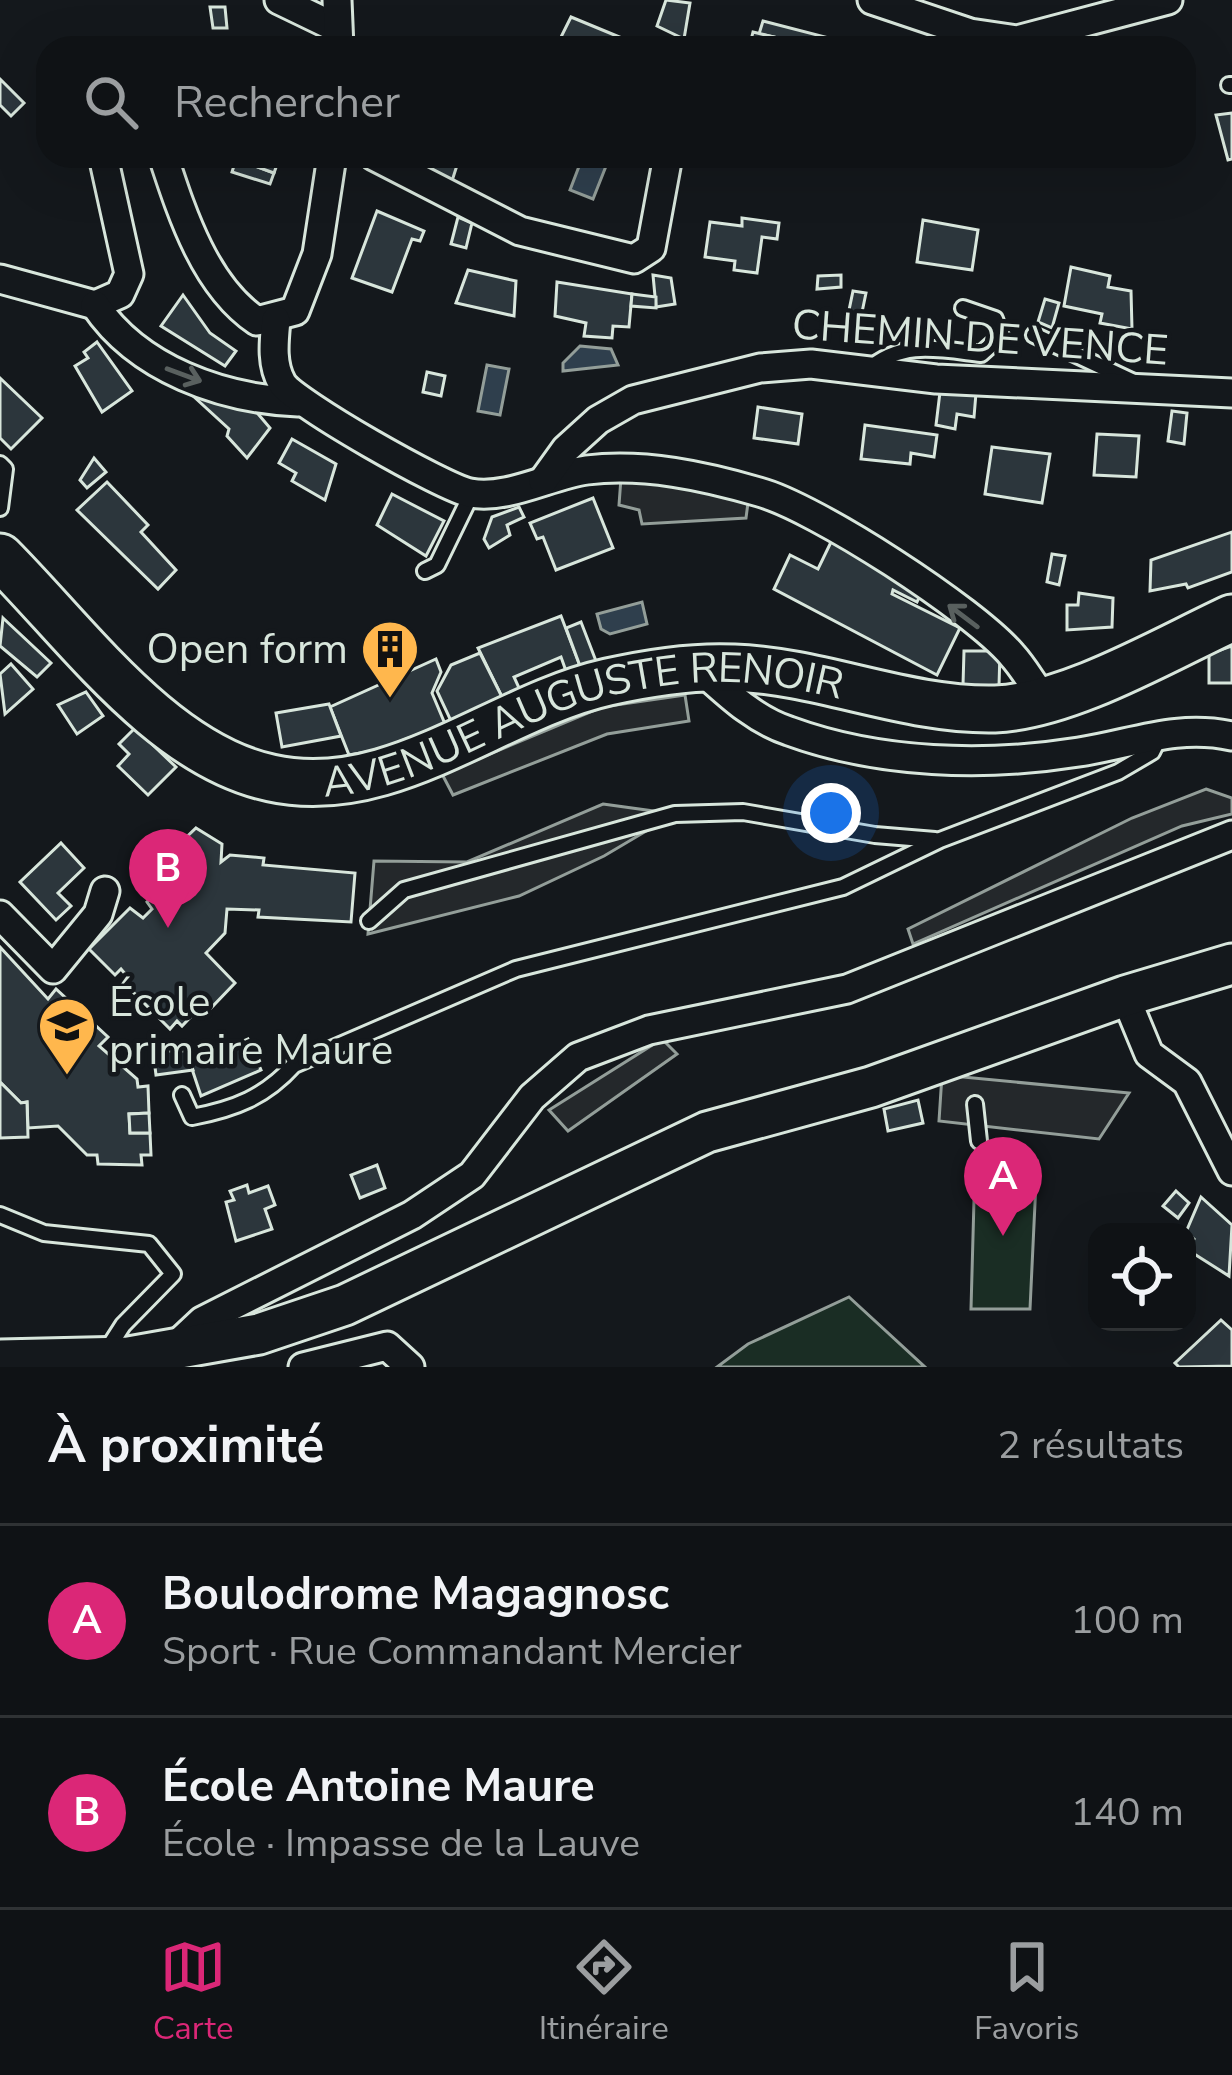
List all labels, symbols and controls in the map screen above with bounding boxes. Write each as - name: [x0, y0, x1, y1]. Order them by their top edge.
- search box: [36, 36, 1196, 168]
- icon: search: [78, 69, 144, 135]
- text: Rechercher: [174, 72, 400, 133]
- street label: CHEMIN DE VENCE: [790, 296, 1170, 380]
- one-way arrow: [165, 366, 202, 387]
- one-way arrow: [948, 604, 980, 630]
- building icon: Open form: [359, 618, 421, 700]
- place label: Open form: [147, 621, 348, 678]
- street label: AVENUE AUGUSTE RENOIR: [320, 639, 849, 811]
- your location: [801, 783, 861, 843]
- pin: B: [129, 829, 207, 928]
- place label: École primaire Maure: [109, 974, 393, 1079]
- school or university icon: École primaire Maure: [36, 995, 98, 1077]
- pin: A: [964, 1137, 1042, 1236]
- map controls: [1088, 1223, 1196, 1331]
- button: locate: [1088, 1223, 1196, 1331]
- text: À proximité: [48, 1410, 324, 1480]
- text: 2 résultats: [998, 1419, 1184, 1472]
- text: Boulodrome Magagnosc: [162, 1564, 669, 1625]
- text: A: [72, 1594, 102, 1647]
- text: 100 m: [1070, 1594, 1184, 1647]
- text: Sport · Rue Commandant Mercier: [162, 1625, 742, 1678]
- text: École Antoine Maure: [162, 1756, 595, 1817]
- text: B: [74, 1786, 100, 1839]
- text: 140 m: [1070, 1786, 1184, 1839]
- text: École · Impasse de la Lauve: [162, 1817, 640, 1870]
- tab: Carte: [153, 1934, 233, 2051]
- tab: Itinéraire: [539, 1934, 669, 2051]
- tab: Favoris: [974, 1934, 1079, 2051]

